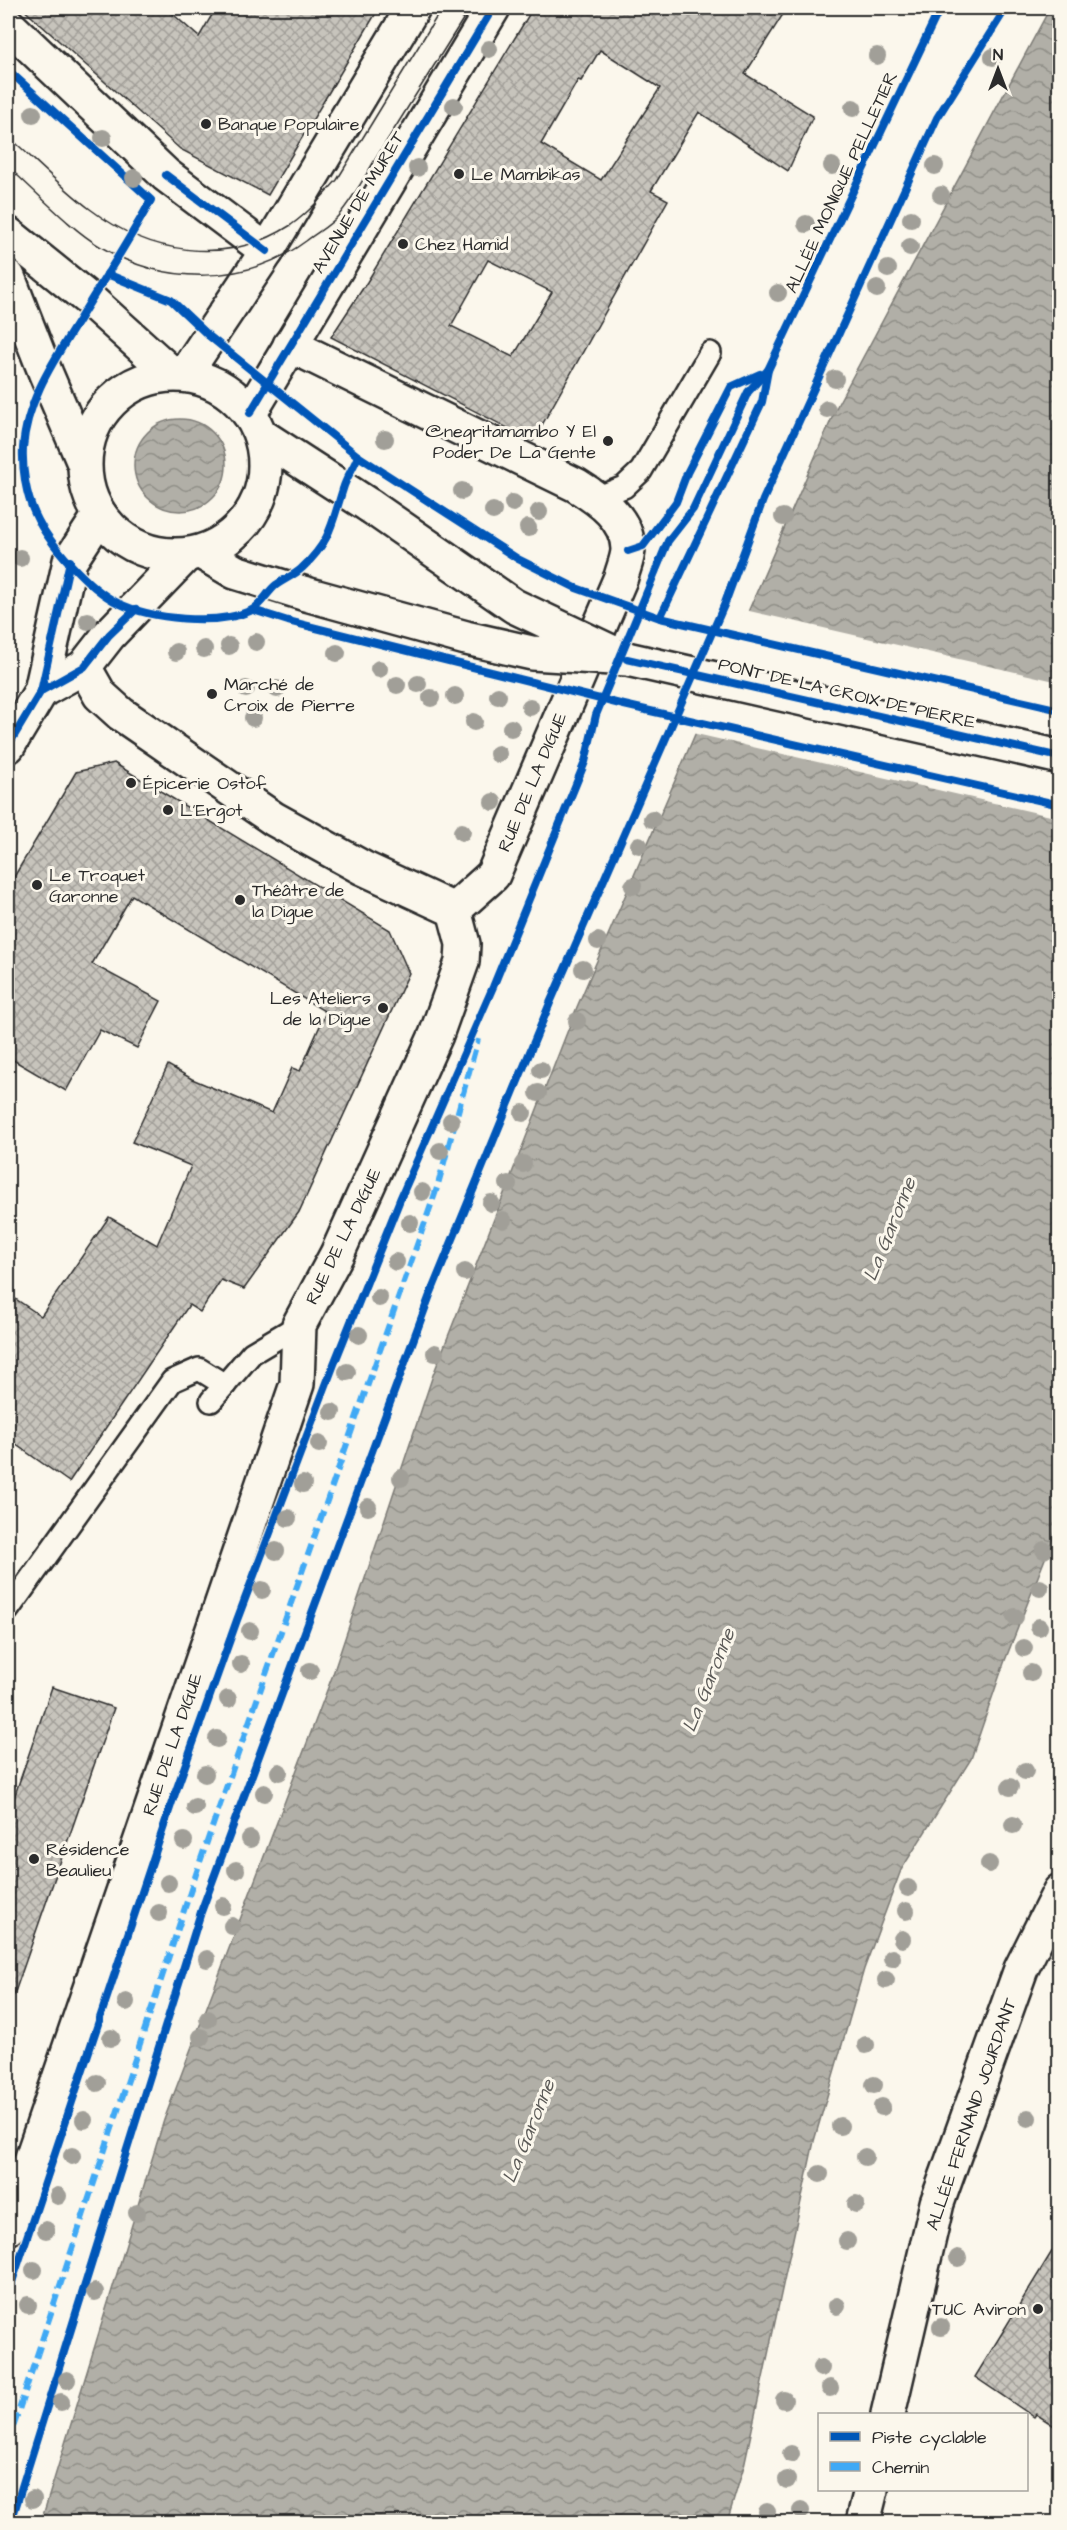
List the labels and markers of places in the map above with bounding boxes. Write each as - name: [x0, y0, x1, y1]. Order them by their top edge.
- place label: Banque Populaire: [218, 112, 360, 137]
- marker: Banque Populaire: [199, 117, 213, 131]
- place label: Le Mambikas: [471, 162, 581, 187]
- marker: Le Mambikas: [452, 167, 466, 181]
- place label: Chez Hamid: [415, 232, 509, 257]
- marker: Chez Hamid: [396, 237, 410, 251]
- place label: @negritamambo Y El Poder De La Gente: [425, 419, 596, 465]
- marker: @negritamambo Y El Poder De La Gente: [601, 434, 615, 448]
- place label: Marché de Croix de Pierre: [224, 672, 355, 718]
- marker: Marché de Croix de Pierre: [205, 687, 219, 701]
- place label: Épicerie Ostof: [143, 771, 267, 796]
- marker: Épicerie Ostof: [124, 776, 138, 790]
- place label: L'Ergot: [180, 798, 243, 824]
- marker: L'Ergot: [161, 803, 175, 817]
- place label: Le Troquet Garonne: [49, 863, 146, 909]
- marker: Le Troquet Garonne: [30, 878, 44, 892]
- place label: Théâtre de la Digue: [252, 878, 344, 925]
- marker: Théâtre de la Digue: [233, 893, 247, 907]
- place label: Les Ateliers de la Digue: [270, 986, 371, 1033]
- marker: Les Ateliers de la Digue: [376, 1001, 390, 1015]
- place label: Résidence Beaulieu: [46, 1837, 130, 1883]
- marker: Résidence Beaulieu: [27, 1852, 41, 1866]
- place label: TUC Aviron: [932, 2297, 1026, 2322]
- marker: TUC Aviron: [1031, 2302, 1045, 2316]

